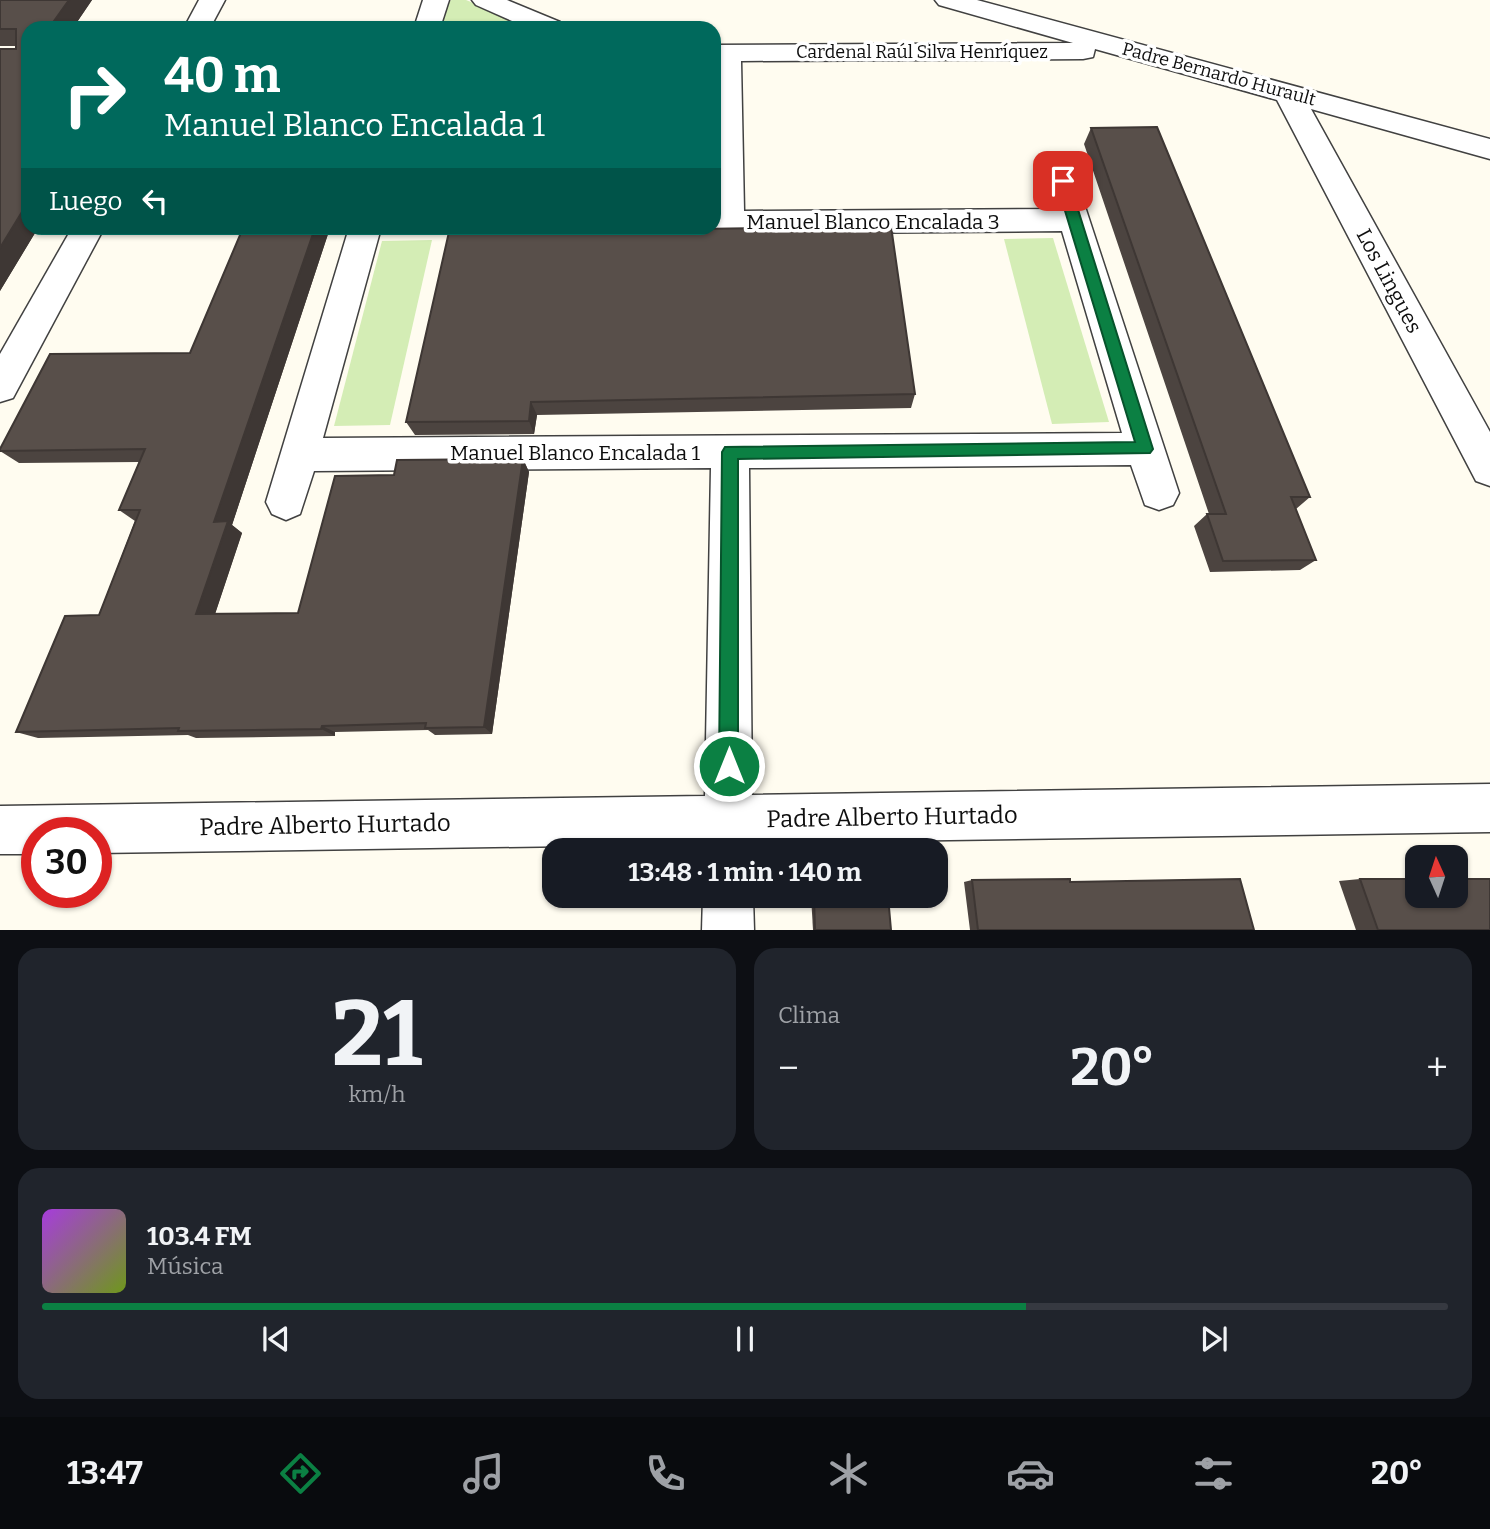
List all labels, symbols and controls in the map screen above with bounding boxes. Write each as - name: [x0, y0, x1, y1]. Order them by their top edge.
- street label: Padre Bernardo Hurault: [1120, 38, 1319, 111]
- street label: Cardenal Raúl Silva Henríquez: [796, 41, 1048, 63]
- text: 40 m: [164, 46, 281, 105]
- icon: right: [49, 49, 140, 140]
- text: Manuel Blanco Encalada 1: [164, 106, 545, 144]
- pin: [1033, 151, 1093, 211]
- icon: arrive: [1044, 162, 1082, 200]
- icon: left: [136, 182, 174, 220]
- text: Luego: [49, 186, 122, 217]
- street label: Manuel Blanco Encalada 3: [746, 209, 1000, 235]
- street label: Los Lingues: [1351, 224, 1427, 338]
- street label: Manuel Blanco Encalada 1: [450, 440, 700, 466]
- position arrow: [692, 729, 766, 803]
- street label: Padre Alberto Hurtado: [766, 801, 1018, 833]
- street label: Padre Alberto Hurtado: [199, 809, 451, 841]
- speed limit sign: 30: [21, 817, 112, 908]
- north arrow: [1405, 845, 1468, 908]
- map controls: [1405, 845, 1468, 908]
- text: 13:48 · 1 min · 140 m: [628, 857, 862, 888]
- text: 21: [332, 980, 422, 1089]
- text: Clima: [778, 1001, 840, 1029]
- text: 20°: [1070, 1036, 1155, 1099]
- text: −: [778, 1045, 799, 1091]
- text: +: [1426, 1045, 1448, 1091]
- text: km/h: [349, 1080, 405, 1108]
- text: 103.4 FM: [147, 1221, 252, 1252]
- text: Música: [147, 1252, 224, 1280]
- icon: previous: [257, 1320, 295, 1358]
- icon: pause: [726, 1320, 764, 1358]
- icon: next: [1195, 1320, 1233, 1358]
- icon: directions: [276, 1449, 325, 1498]
- icon: music: [459, 1449, 508, 1498]
- icon: phone: [641, 1449, 690, 1498]
- icon: climate: [824, 1449, 873, 1498]
- icon: car: [1006, 1449, 1055, 1498]
- icon: filters: [1189, 1449, 1238, 1498]
- text: 13:47: [67, 1454, 143, 1492]
- text: 20°: [1371, 1454, 1423, 1492]

